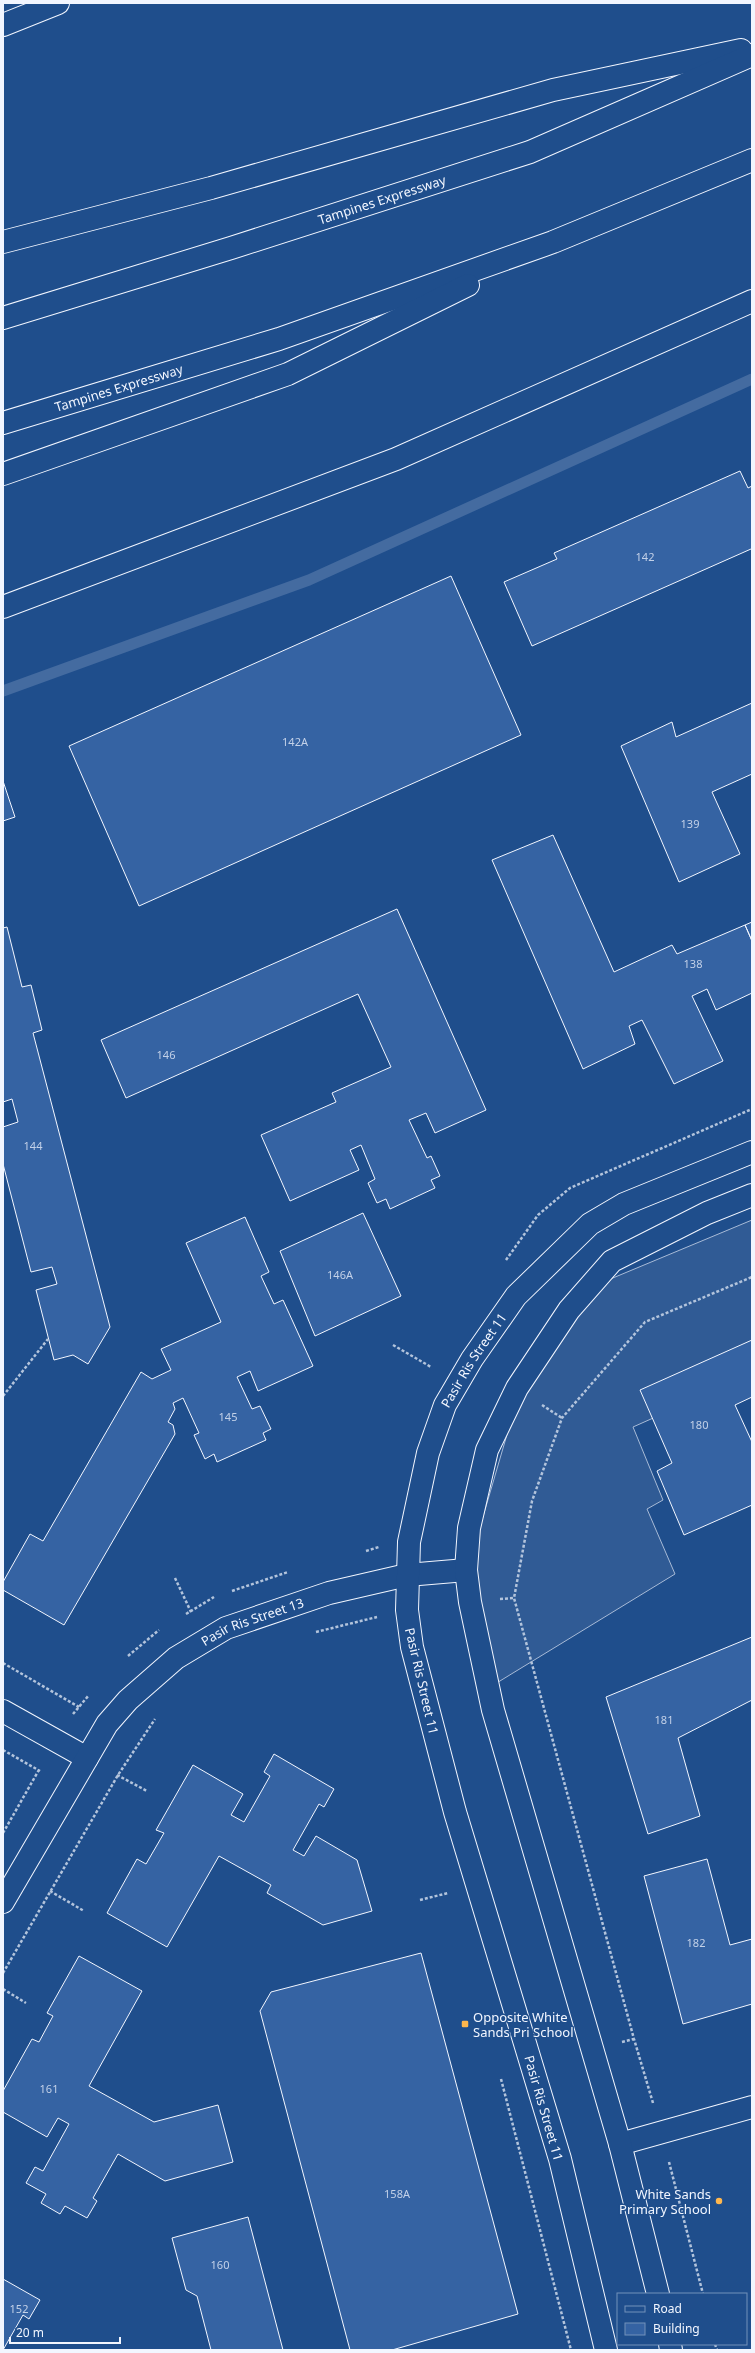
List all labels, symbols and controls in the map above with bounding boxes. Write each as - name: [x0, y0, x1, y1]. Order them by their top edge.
- street label: Tampines Expressway: [316, 171, 448, 228]
- street label: Tampines Expressway: [52, 360, 185, 416]
- house number: 142: [636, 549, 654, 564]
- house number: 142A: [282, 734, 309, 749]
- house number: 139: [681, 816, 699, 831]
- house number: 138: [684, 956, 702, 971]
- house number: 146: [157, 1047, 175, 1062]
- house number: 144: [24, 1138, 43, 1153]
- house number: 146A: [327, 1267, 354, 1282]
- street label: Pasir Ris Street 11: [437, 1309, 511, 1411]
- house number: 145: [219, 1409, 237, 1424]
- house number: 180: [690, 1417, 708, 1432]
- street label: Pasir Ris Street 13: [198, 1593, 306, 1650]
- street label: Pasir Ris Street 11: [401, 1626, 443, 1736]
- house number: 181: [655, 1712, 673, 1727]
- house number: 182: [687, 1935, 705, 1950]
- place label: Opposite White Sands Pri School: [473, 2008, 574, 2041]
- marker: Opposite White Sands Pri School: [460, 2019, 470, 2029]
- street label: Pasir Ris Street 11: [520, 2053, 568, 2163]
- house number: 161: [40, 2081, 58, 2096]
- place label: White Sands Primary School: [619, 2185, 711, 2218]
- house number: 158A: [384, 2186, 411, 2201]
- marker: White Sands Primary School: [714, 2196, 724, 2206]
- house number: 160: [211, 2257, 229, 2272]
- legend: [617, 2293, 747, 2345]
- text: Road: [653, 2300, 682, 2317]
- house number: 152: [10, 2301, 28, 2316]
- scale bar: [10, 2319, 120, 2345]
- text: Building: [653, 2320, 700, 2337]
- text: 20 m: [16, 2324, 44, 2341]

